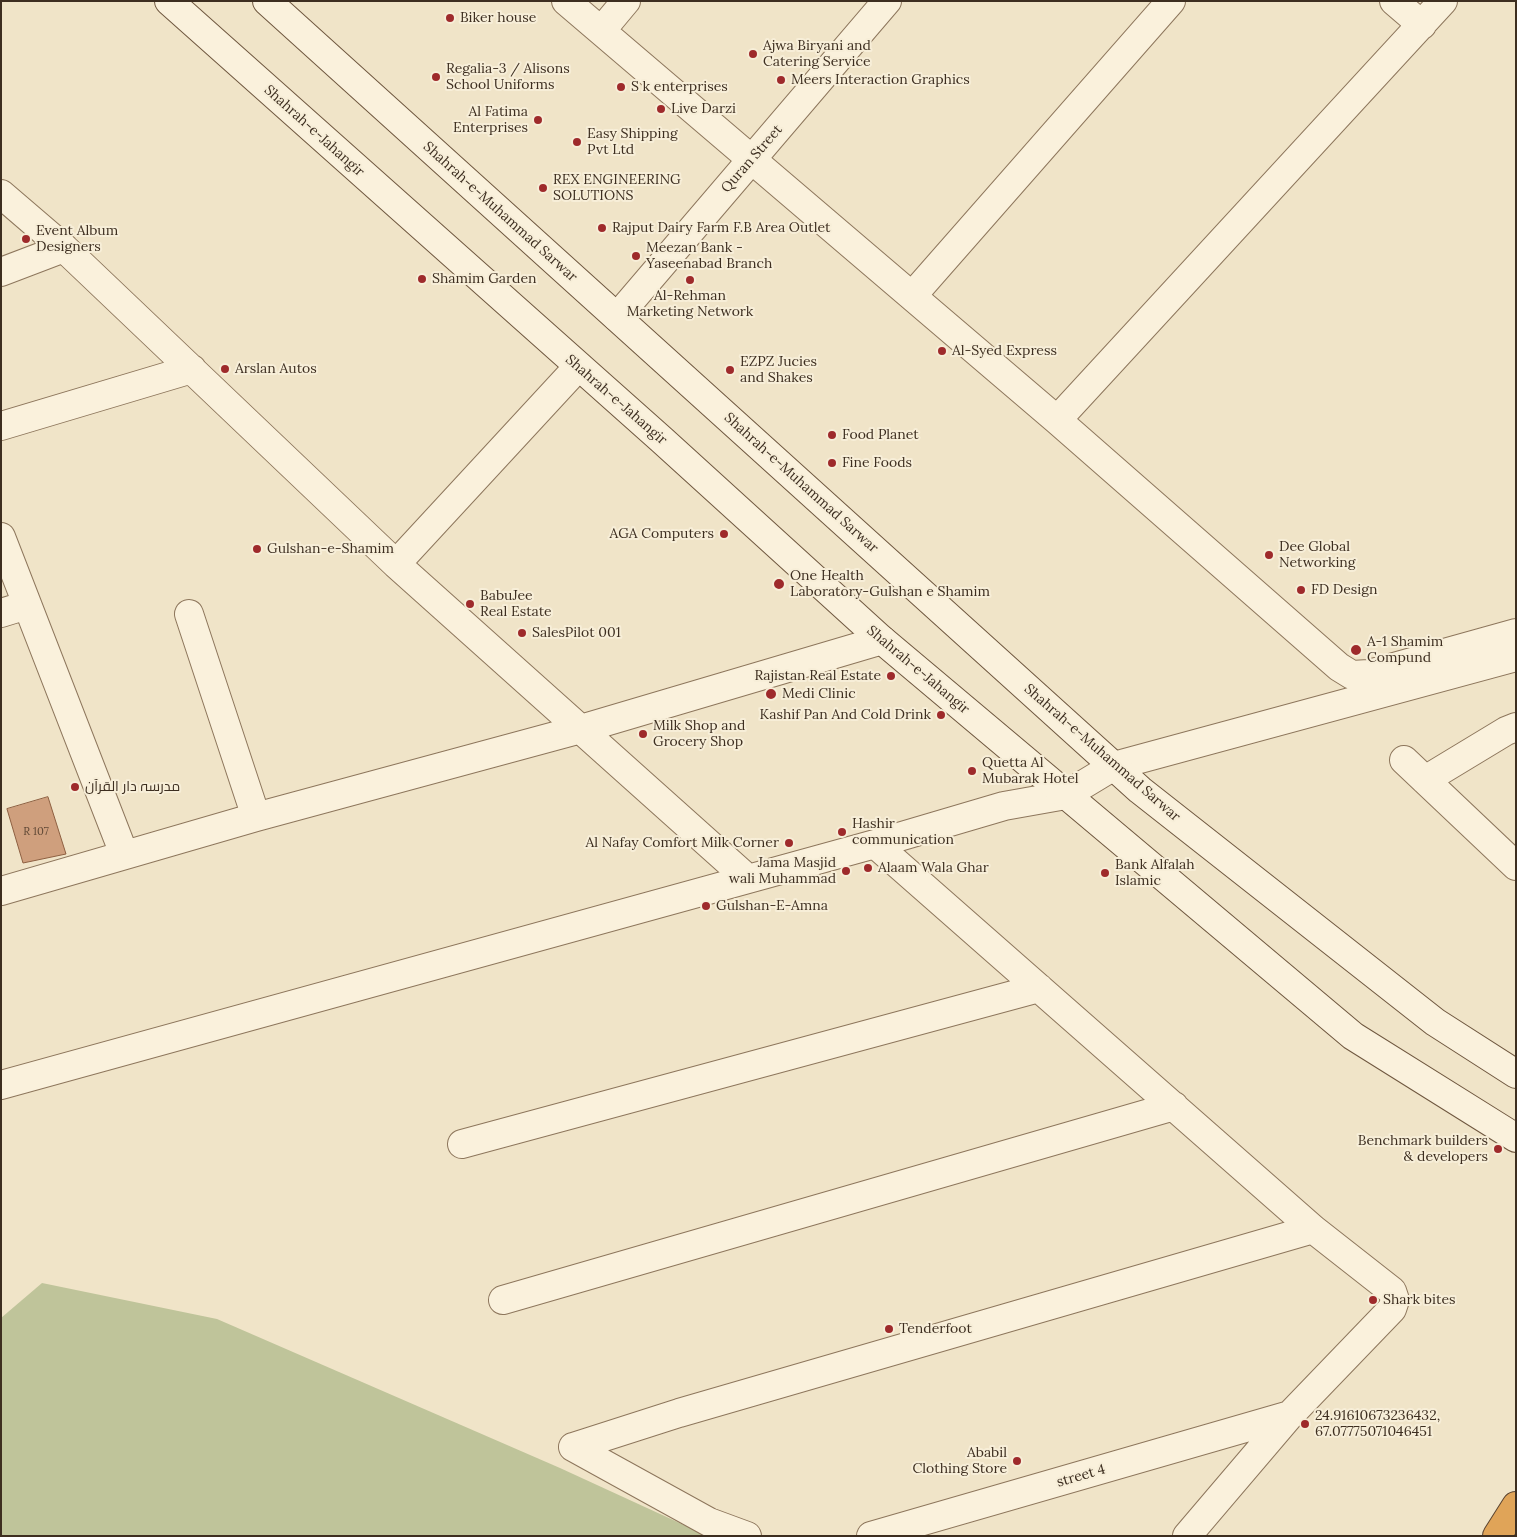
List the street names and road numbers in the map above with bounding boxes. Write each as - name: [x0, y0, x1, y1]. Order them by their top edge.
- street label: Shahrah-e-Jahangir: [261, 82, 367, 180]
- street label: Quran Street: [718, 122, 786, 196]
- street label: Shahrah-e-Muhammad Sarwar: [420, 138, 580, 286]
- street label: Shahrah-e-Jahangir: [562, 351, 670, 449]
- street label: Shahrah-e-Muhammad Sarwar: [721, 409, 881, 557]
- street label: Shahrah-e-Jahangir: [863, 622, 973, 718]
- street label: Shahrah-e-Muhammad Sarwar: [1020, 681, 1184, 825]
- street label: street 4: [1055, 1461, 1107, 1491]

